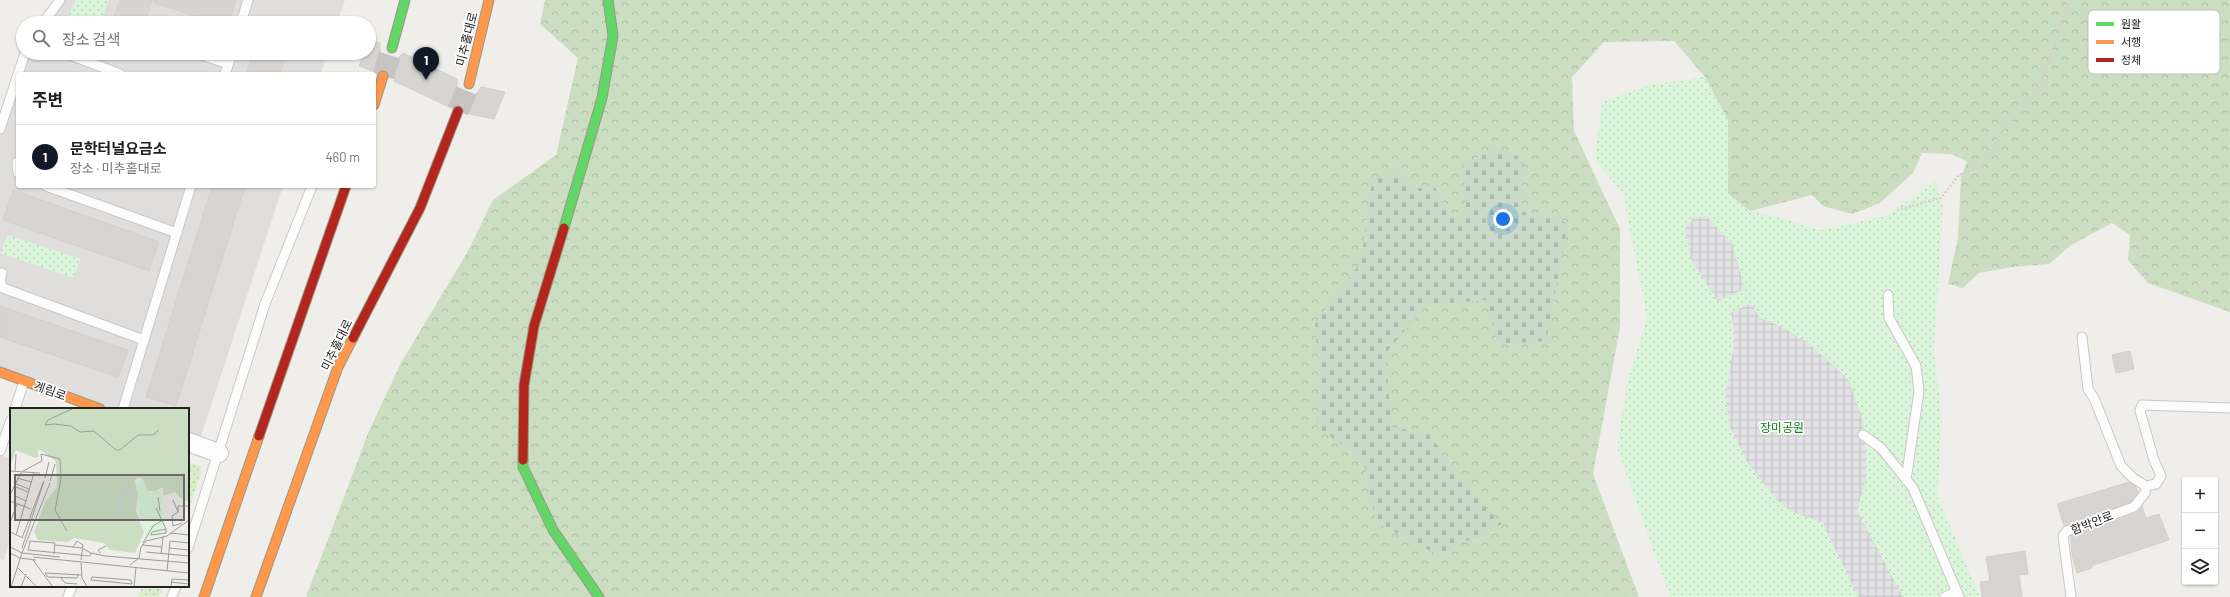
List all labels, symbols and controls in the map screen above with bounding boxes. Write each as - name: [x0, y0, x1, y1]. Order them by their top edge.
- street label: 미추홀대로: [453, 10, 479, 67]
- legend: [2088, 10, 2220, 74]
- search box: [16, 16, 376, 60]
- text: 원활: [2121, 17, 2141, 30]
- icon: search: [30, 27, 52, 49]
- text: 장소 검색: [62, 30, 120, 48]
- text: 서행: [2121, 35, 2141, 48]
- pin: 1: [413, 47, 439, 80]
- text: 정체: [2121, 53, 2141, 66]
- text: 주변: [32, 89, 63, 109]
- text: 문학터널요금소: [70, 139, 167, 157]
- text: 1: [43, 149, 47, 165]
- text: 460 m: [325, 149, 360, 165]
- text: 장소 · 미추홀대로: [70, 160, 162, 176]
- your location: [1493, 209, 1513, 229]
- street label: 미추홀대로: [318, 317, 354, 372]
- street label: 계림로: [32, 378, 68, 402]
- inset map: [10, 408, 189, 587]
- park label: 장미공원: [1760, 420, 1804, 434]
- map controls: [2182, 477, 2218, 585]
- button: +: [2182, 477, 2218, 513]
- street label: 함박안로: [2069, 508, 2115, 537]
- button: −: [2182, 513, 2218, 549]
- button: layers: [2182, 549, 2218, 585]

